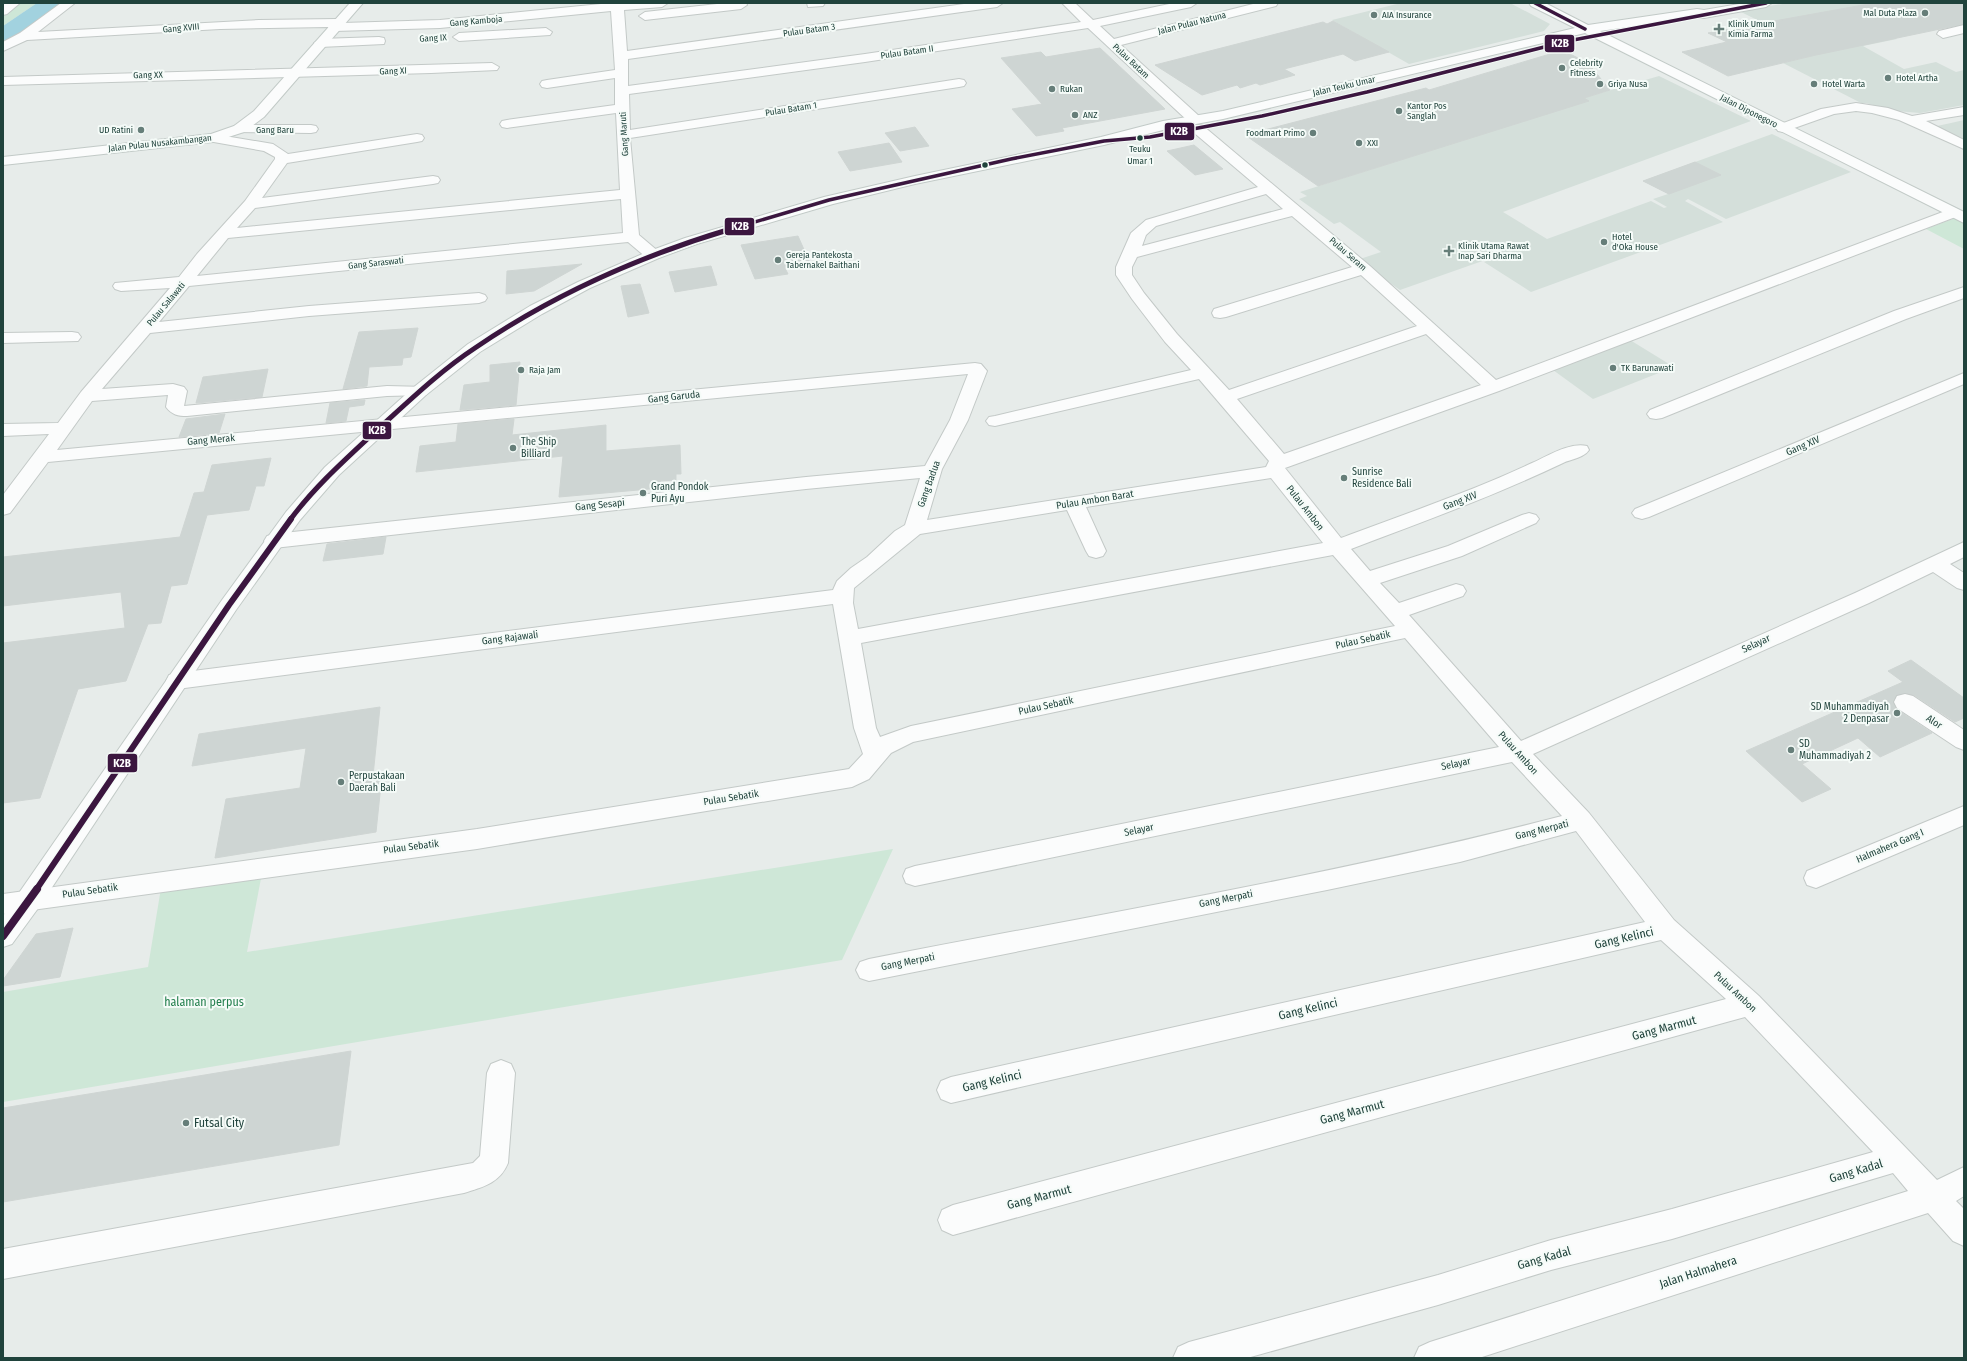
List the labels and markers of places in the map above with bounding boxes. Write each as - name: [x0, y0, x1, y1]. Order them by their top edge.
- place label: Mal Duta Plaza: [1863, 8, 1918, 18]
- marker: Mal Duta Plaza: [1920, 8, 1930, 18]
- marker: AIA Insurance: [1369, 10, 1379, 20]
- place label: AIA Insurance: [1382, 10, 1432, 20]
- place label: Klinik Umum Kimia Farma: [1728, 19, 1775, 39]
- marker: Klinik Umum Kimia Farma: [1713, 23, 1725, 35]
- place label: Celebrity Fitness: [1570, 58, 1603, 78]
- marker: Celebrity Fitness: [1557, 63, 1567, 73]
- marker: Hotel Artha: [1883, 73, 1893, 83]
- place label: Hotel Artha: [1896, 73, 1938, 83]
- marker: Griya Nusa: [1595, 79, 1605, 89]
- place label: Griya Nusa: [1608, 79, 1648, 89]
- marker: Hotel Warta: [1809, 79, 1819, 89]
- place label: Hotel Warta: [1822, 79, 1866, 89]
- marker: Rukan: [1047, 84, 1057, 94]
- place label: Rukan: [1060, 84, 1083, 94]
- place label: Kantor Pos Sanglah: [1407, 101, 1447, 121]
- marker: Kantor Pos Sanglah: [1394, 106, 1404, 116]
- marker: ANZ: [1070, 110, 1080, 120]
- place label: ANZ: [1083, 110, 1097, 120]
- place label: UD Ratini: [99, 125, 133, 135]
- marker: UD Ratini: [136, 125, 146, 135]
- place label: Foodmart Primo: [1246, 128, 1305, 138]
- marker: Foodmart Primo: [1308, 128, 1318, 138]
- marker: Teuku Umar 1: [1135, 133, 1145, 143]
- marker: XXI: [1354, 138, 1364, 148]
- place label: XXI: [1367, 138, 1378, 148]
- place label: Teuku Umar 1: [1127, 144, 1153, 166]
- unlabelled marker: [980, 160, 990, 170]
- place label: Hotel d'Oka House: [1612, 232, 1659, 252]
- marker: Hotel d'Oka House: [1599, 237, 1609, 247]
- place label: Klinik Utama Rawat Inap Sari Dharma: [1458, 241, 1529, 261]
- marker: Klinik Utama Rawat Inap Sari Dharma: [1443, 245, 1455, 257]
- place label: Gereja Pantekosta Tabernakel Baithani: [786, 250, 859, 270]
- marker: Gereja Pantekosta Tabernakel Baithani: [773, 255, 783, 265]
- marker: TK Barunawati: [1608, 363, 1618, 373]
- place label: TK Barunawati: [1621, 363, 1674, 373]
- marker: Raja Jam: [516, 365, 526, 375]
- place label: Raja Jam: [529, 365, 561, 375]
- place label: The Ship Billiard: [521, 436, 556, 460]
- marker: The Ship Billiard: [508, 443, 518, 453]
- place label: Sunrise Residence Bali: [1352, 466, 1411, 490]
- marker: Sunrise Residence Bali: [1339, 473, 1349, 483]
- place label: Grand Pondok Puri Ayu: [651, 481, 709, 505]
- marker: Grand Pondok Puri Ayu: [638, 488, 648, 498]
- place label: SD Muhammadiyah 2 Denpasar: [1811, 701, 1890, 725]
- marker: SD Muhammadiyah 2 Denpasar: [1892, 708, 1902, 718]
- place label: SD Muhammadiyah 2: [1799, 738, 1872, 762]
- marker: SD Muhammadiyah 2: [1786, 745, 1796, 755]
- place label: Perpustakaan Daerah Bali: [349, 770, 405, 794]
- marker: Perpustakaan Daerah Bali: [336, 777, 346, 787]
- place label: Futsal City: [194, 1116, 245, 1130]
- marker: Futsal City: [181, 1118, 191, 1128]

